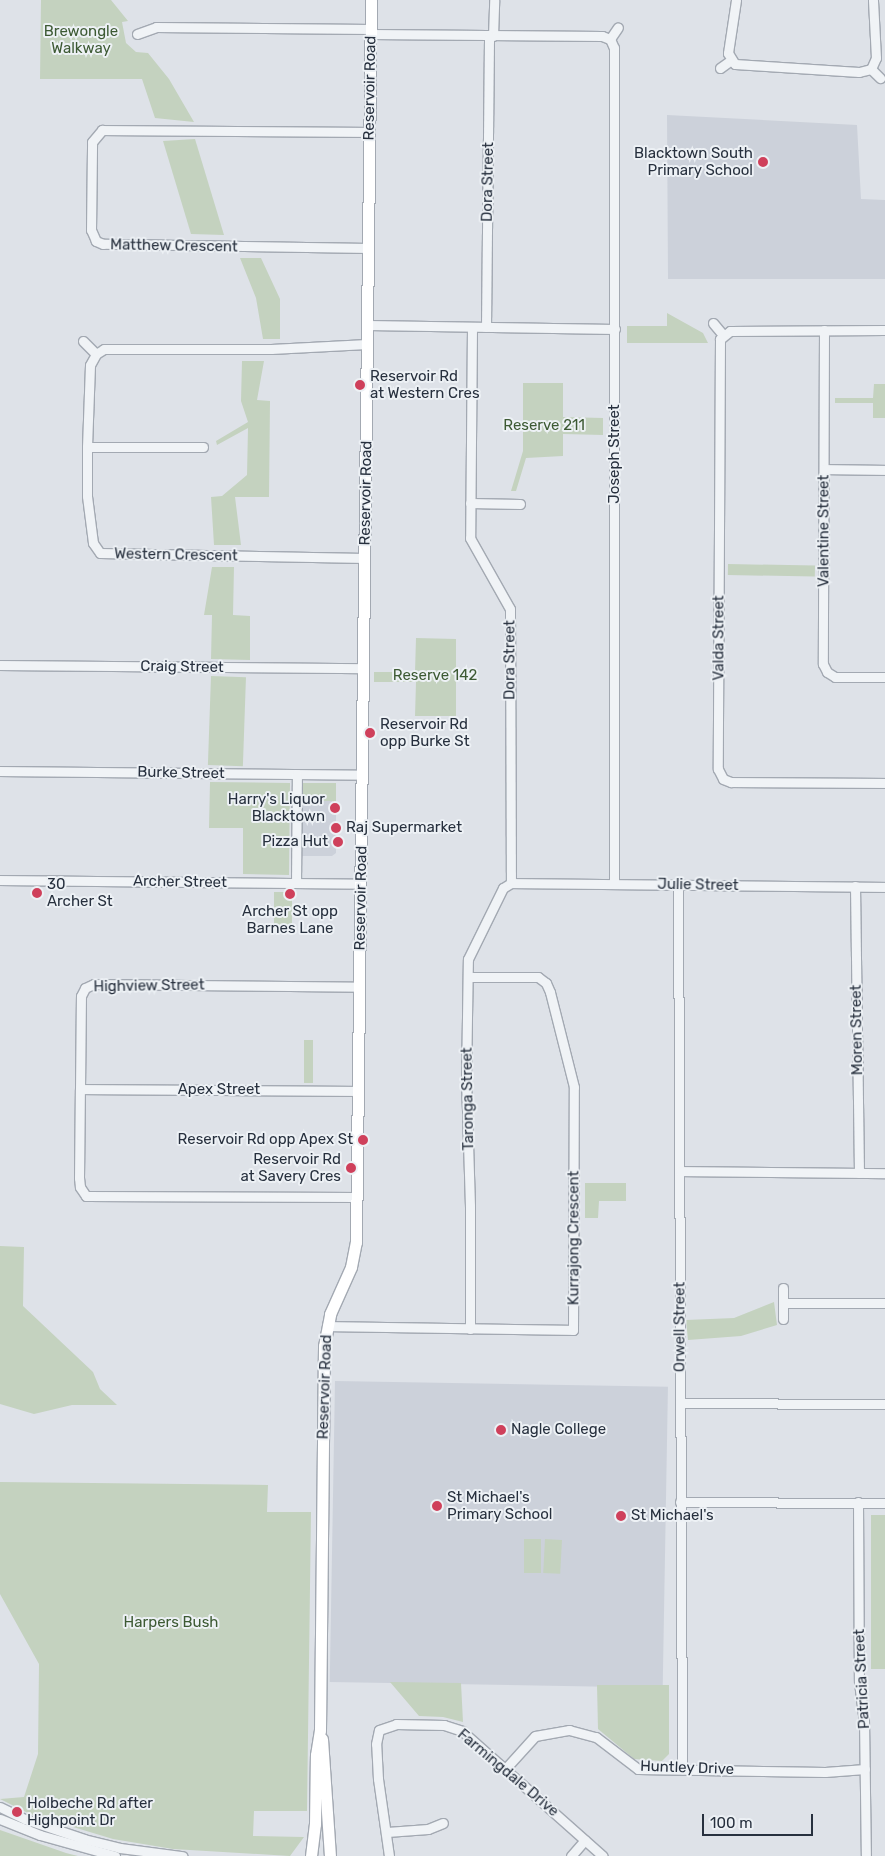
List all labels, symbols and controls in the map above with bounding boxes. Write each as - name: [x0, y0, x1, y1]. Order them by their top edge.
- park label: Brewongle Walkway: [44, 22, 118, 57]
- street label: Reservoir Road: [360, 35, 380, 141]
- street label: Dora Street: [478, 142, 498, 222]
- place label: Blacktown South Primary School: [634, 144, 753, 179]
- marker: Blacktown South Primary School: [757, 156, 769, 168]
- street label: Matthew Crescent: [110, 236, 238, 256]
- place label: Reservoir Rd at Western Cres: [370, 367, 480, 402]
- marker: Reservoir Rd at Western Cres: [354, 379, 366, 391]
- street label: Joseph Street: [606, 404, 624, 504]
- park label: Reserve 211: [503, 417, 585, 435]
- street label: Reservoir Road: [356, 440, 376, 546]
- street label: Valentine Street: [815, 475, 833, 587]
- street label: Western Crescent: [114, 545, 238, 565]
- street label: Valda Street: [710, 595, 728, 681]
- street label: Dora Street: [501, 620, 519, 700]
- street label: Craig Street: [140, 657, 224, 677]
- park label: Reserve 142: [393, 667, 477, 685]
- place label: Reservoir Rd opp Burke St: [380, 715, 470, 750]
- marker: Reservoir Rd opp Burke St: [364, 727, 376, 739]
- street label: Burke Street: [137, 763, 225, 783]
- place label: Harry's Liquor Blacktown: [228, 790, 325, 825]
- marker: Harry's Liquor Blacktown: [329, 802, 341, 814]
- place label: Raj Supermarket: [346, 819, 462, 837]
- marker: Raj Supermarket: [330, 822, 342, 834]
- place label: Pizza Hut: [262, 833, 328, 851]
- marker: Pizza Hut: [332, 836, 344, 848]
- street label: Reservoir Road: [351, 845, 371, 951]
- street label: Archer Street: [133, 872, 227, 892]
- place label: 30 Archer St: [47, 875, 113, 910]
- street label: Julie Street: [657, 875, 739, 895]
- marker: 30 Archer St: [31, 887, 43, 899]
- marker: Archer St opp Barnes Lane: [284, 888, 296, 900]
- place label: Archer St opp Barnes Lane: [242, 902, 338, 937]
- street label: Highview Street: [93, 976, 205, 996]
- street label: Moren Street: [847, 985, 867, 1075]
- street label: Taronga Street: [458, 1047, 478, 1151]
- street label: Apex Street: [178, 1081, 260, 1099]
- place label: Reservoir Rd opp Apex St: [177, 1131, 353, 1149]
- marker: Reservoir Rd opp Apex St: [357, 1134, 369, 1146]
- place label: Reservoir Rd at Savery Cres: [240, 1150, 341, 1185]
- marker: Reservoir Rd at Savery Cres: [345, 1162, 357, 1174]
- street label: Kurrajong Crescent: [565, 1171, 583, 1305]
- street label: Orwell Street: [671, 1282, 689, 1372]
- street label: Reservoir Road: [314, 1334, 336, 1440]
- place label: Nagle College: [511, 1421, 606, 1439]
- marker: Nagle College: [495, 1424, 507, 1436]
- place label: St Michael's Primary School: [447, 1488, 553, 1523]
- marker: St Michael's Primary School: [431, 1500, 443, 1512]
- place label: St Michael's: [631, 1507, 714, 1525]
- marker: St Michael's: [615, 1510, 627, 1522]
- park label: Harpers Bush: [124, 1614, 218, 1632]
- street label: Patricia Street: [850, 1629, 874, 1729]
- street label: Farmingdale Drive: [454, 1726, 562, 1820]
- street label: Huntley Drive: [640, 1757, 734, 1779]
- place label: Holbeche Rd after Highpoint Dr: [27, 1794, 153, 1829]
- scale bar: [705, 1804, 816, 1836]
- marker: Holbeche Rd after Highpoint Dr: [11, 1806, 23, 1818]
- text: 100 m: [710, 1814, 752, 1832]

